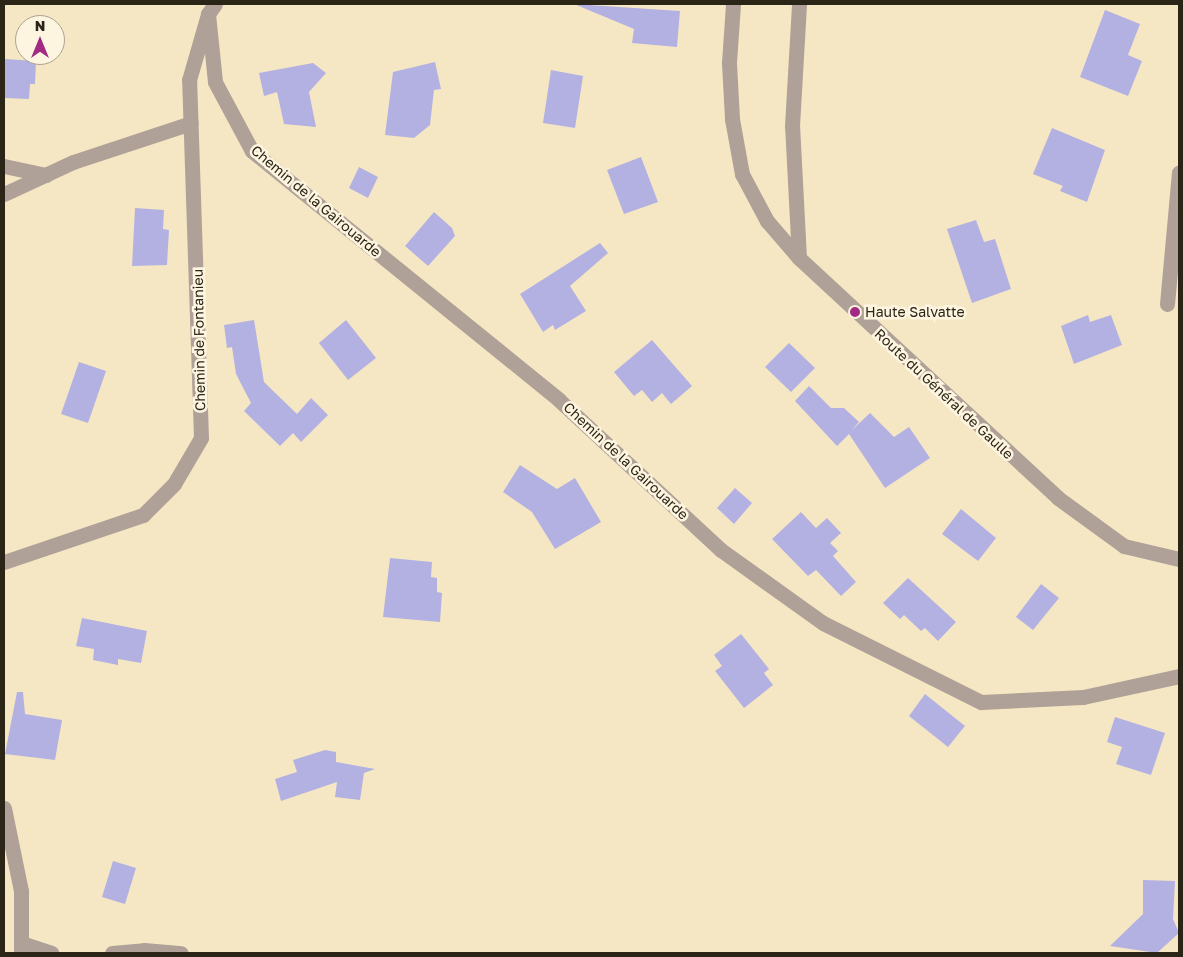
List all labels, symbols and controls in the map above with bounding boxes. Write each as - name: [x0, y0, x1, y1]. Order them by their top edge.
- north arrow: [15, 15, 65, 65]
- text: N: [35, 17, 45, 34]
- street label: Chemin de la Gairouarde: [248, 142, 384, 260]
- street label: Chemin de Fontanieu: [189, 269, 209, 411]
- place label: Haute Salvatte: [865, 304, 965, 320]
- marker: Haute Salvatte: [849, 306, 861, 318]
- street label: Route du Général de Gaulle: [871, 325, 1017, 463]
- street label: Chemin de la Gairouarde: [560, 399, 692, 523]

